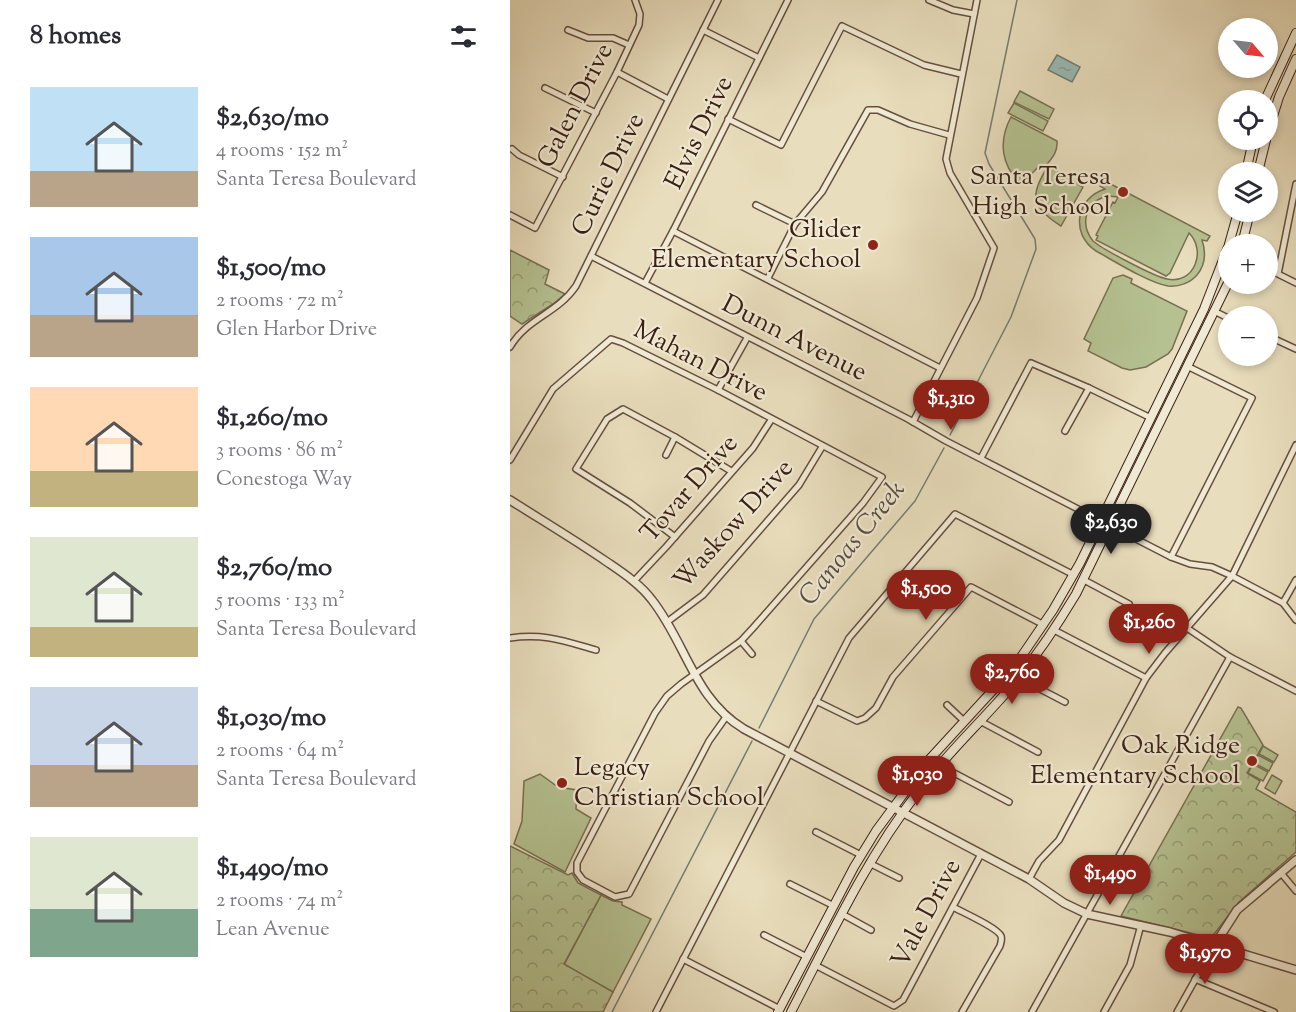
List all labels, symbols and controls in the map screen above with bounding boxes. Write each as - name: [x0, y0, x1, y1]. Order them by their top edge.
- text: 8 homes: [30, 18, 121, 55]
- north arrow: [1218, 18, 1278, 78]
- map controls: [1218, 18, 1278, 366]
- icon: filters: [447, 20, 480, 53]
- street label: Galen Drive: [529, 37, 623, 175]
- street label: Elvis Drive: [657, 70, 743, 196]
- button: locate: [1218, 90, 1278, 150]
- text: $2,630/mo: [216, 100, 329, 137]
- street label: Curie Drive: [563, 107, 655, 243]
- icon: home: [78, 111, 150, 183]
- text: 4 rooms · 152 m²: [216, 137, 348, 166]
- place label: Santa Teresa High School: [970, 159, 1111, 226]
- button: layers: [1218, 162, 1278, 222]
- text: Santa Teresa Boulevard: [216, 166, 417, 195]
- marker: Santa Teresa High School: [1116, 185, 1130, 199]
- place label: Glider Elementary School: [651, 212, 861, 279]
- button: +: [1218, 234, 1278, 294]
- marker: Glider Elementary School: [866, 238, 880, 252]
- text: $1,500/mo: [216, 250, 326, 287]
- icon: home: [78, 261, 150, 333]
- street label: Dunn Avenue: [715, 286, 873, 392]
- text: 2 rooms · 72 m²: [216, 287, 344, 316]
- button: −: [1218, 306, 1278, 366]
- street label: Mahan Drive: [626, 312, 774, 412]
- text: Glen Harbor Drive: [216, 316, 377, 345]
- pin: $1,310: [902, 380, 1000, 431]
- text: $1,310: [927, 385, 975, 414]
- text: $1,260/mo: [216, 400, 328, 437]
- icon: home: [78, 411, 150, 483]
- street label: Tovar Drive: [633, 427, 747, 551]
- text: 3 rooms · 86 m²: [216, 437, 343, 466]
- street label: Waskow Drive: [665, 452, 803, 598]
- text: Conestoga Way: [216, 466, 352, 495]
- water label: Canoas Creek: [790, 473, 916, 615]
- pin: $2,630: [1062, 504, 1160, 555]
- text: $2,630: [1084, 509, 1138, 538]
- text: $2,760/mo: [216, 550, 332, 587]
- icon: home: [78, 561, 150, 633]
- pin: $1,500: [877, 570, 975, 621]
- text: $1,500: [901, 575, 951, 604]
- text: 5 rooms · 133 m²: [216, 587, 345, 616]
- pin: $1,260: [1100, 604, 1198, 655]
- text: $1,260: [1123, 609, 1175, 638]
- text: Santa Teresa Boulevard: [216, 616, 417, 645]
- pin: $2,760: [963, 654, 1061, 705]
- text: $2,760: [984, 659, 1040, 688]
- text: $1,030/mo: [216, 700, 326, 737]
- icon: home: [78, 711, 150, 783]
- place label: Oak Ridge Elementary School: [1030, 728, 1240, 795]
- text: 2 rooms · 64 m²: [216, 737, 344, 766]
- place label: Legacy Christian School: [574, 750, 764, 817]
- marker: Oak Ridge Elementary School: [1245, 754, 1259, 768]
- pin: $1,030: [868, 756, 966, 807]
- text: $1,030: [892, 761, 942, 790]
- text: Santa Teresa Boulevard: [216, 766, 417, 795]
- marker: Legacy Christian School: [555, 776, 569, 790]
- text: $1,490/mo: [216, 850, 328, 887]
- street label: Vale Drive: [883, 853, 971, 975]
- pin: $1,490: [1061, 855, 1159, 906]
- text: $1,490: [1084, 860, 1136, 889]
- icon: home: [78, 861, 150, 933]
- text: 2 rooms · 74 m²: [216, 887, 343, 916]
- text: Lean Avenue: [216, 916, 330, 945]
- pin: $1,970: [1156, 934, 1254, 985]
- text: $1,970: [1179, 939, 1231, 968]

